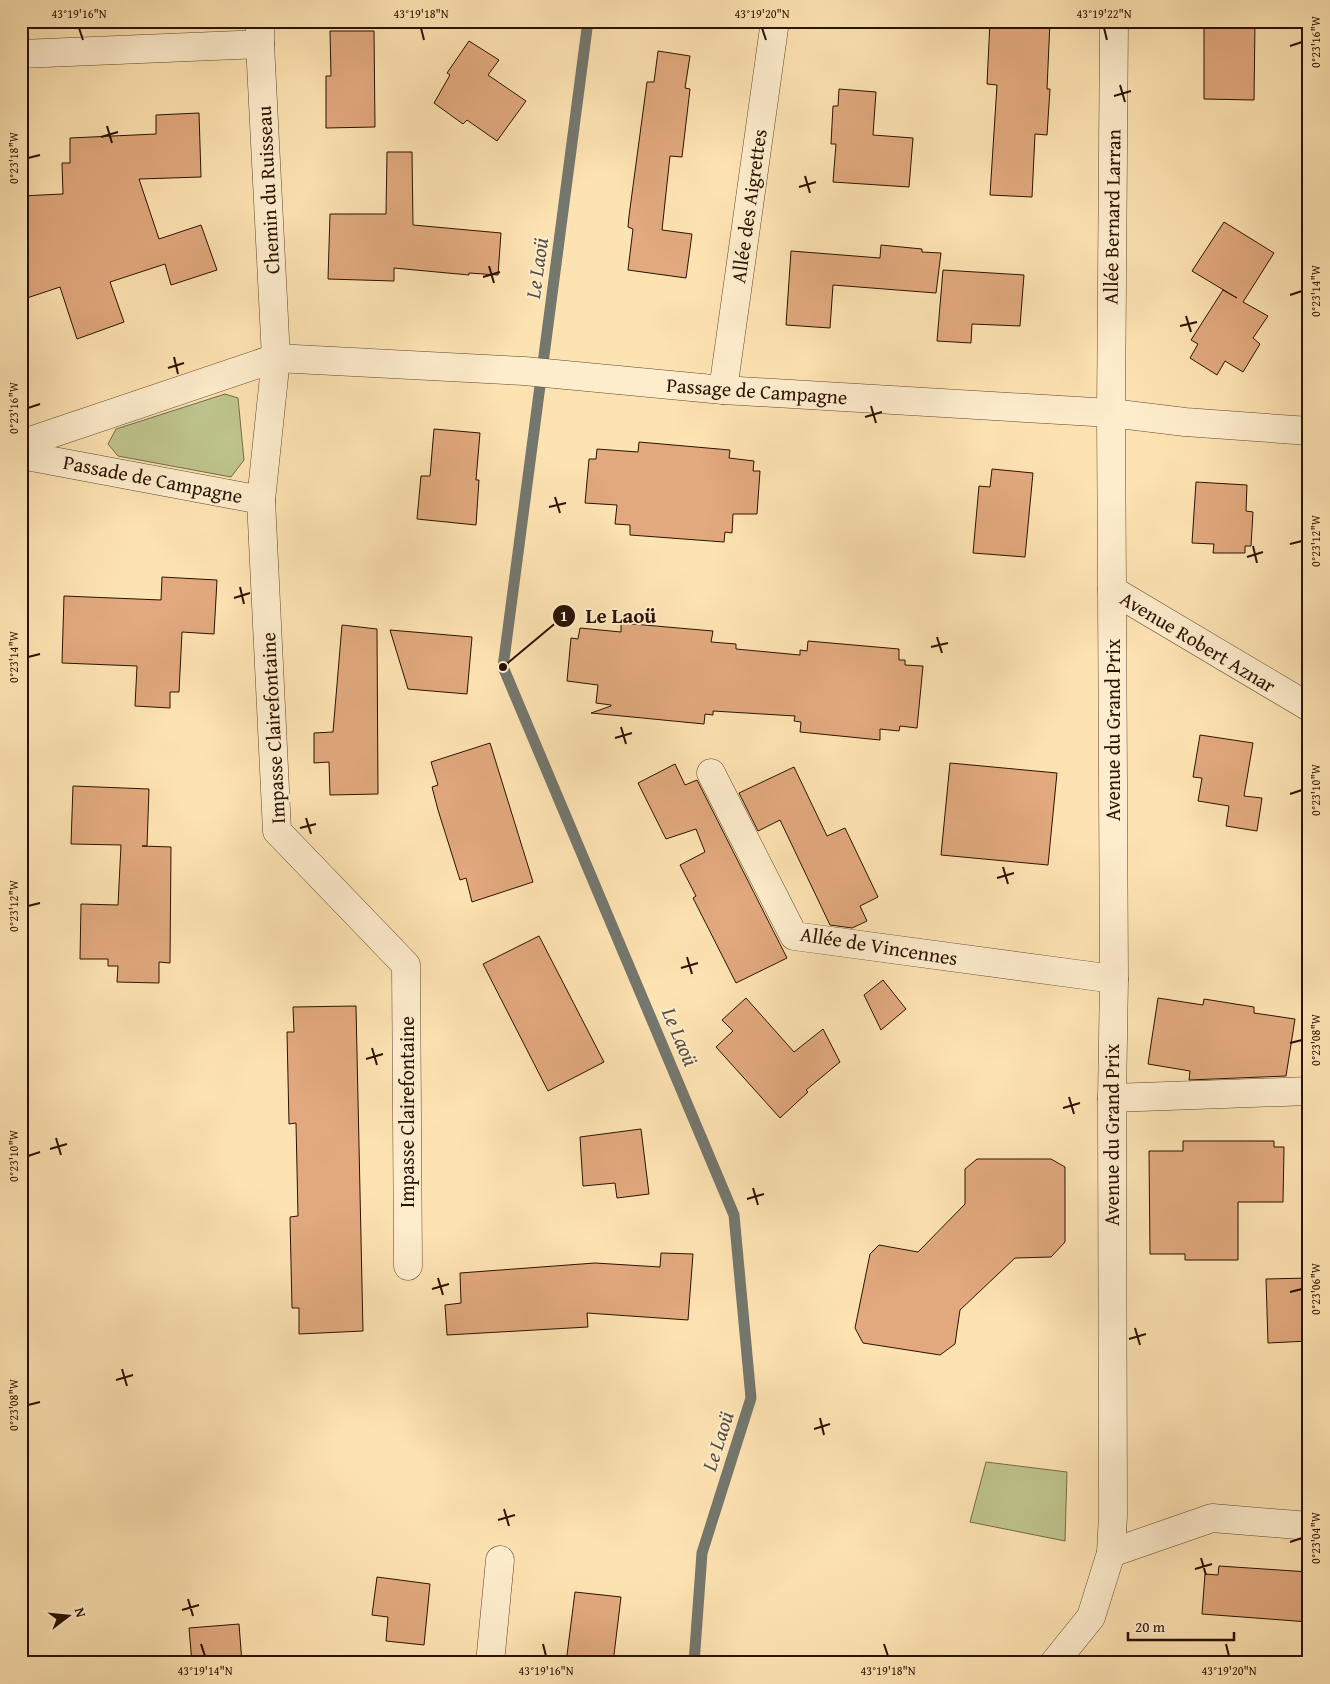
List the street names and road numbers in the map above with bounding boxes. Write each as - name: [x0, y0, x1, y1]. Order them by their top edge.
- street label: Chemin du Ruisseau: [249, 105, 286, 275]
- street label: Allée des Aigrettes: [723, 127, 774, 285]
- street label: Allée Bernard Larran: [1095, 129, 1128, 305]
- street label: Passage de Campagne: [666, 370, 848, 411]
- street label: Passade de Campagne: [61, 447, 245, 510]
- street label: Avenue Robert Aznar: [1115, 584, 1282, 700]
- street label: Impasse Clairefontaine: [253, 631, 292, 825]
- street label: Avenue du Grand Prix: [1098, 638, 1127, 821]
- street label: Allée de Vincennes: [798, 919, 960, 972]
- street label: Impasse Clairefontaine: [392, 1016, 421, 1208]
- street label: Avenue du Grand Prix: [1097, 1043, 1126, 1226]

